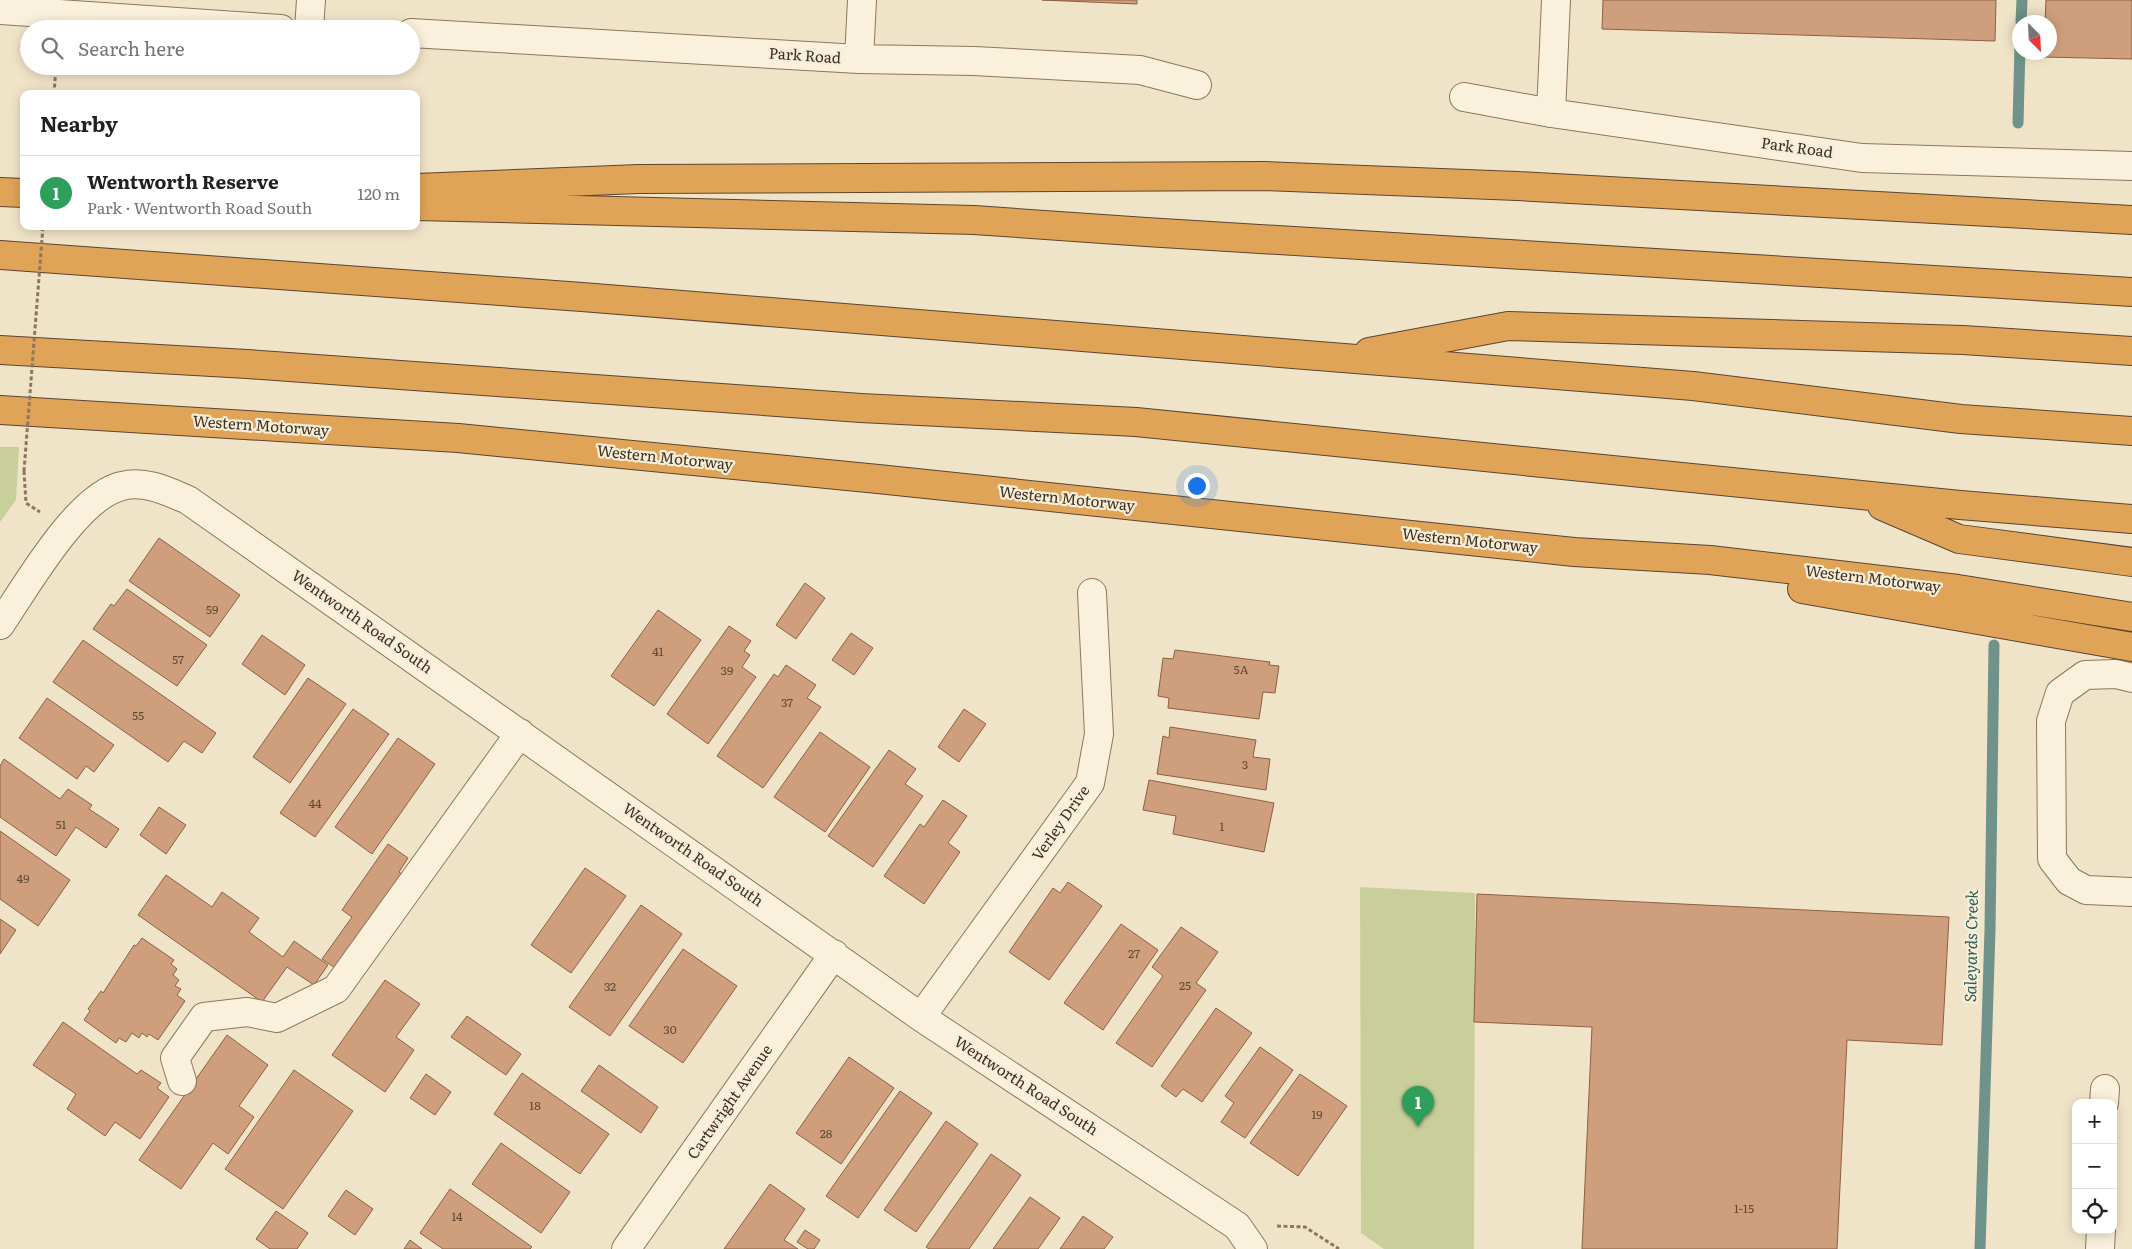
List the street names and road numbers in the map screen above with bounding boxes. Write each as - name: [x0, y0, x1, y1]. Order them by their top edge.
- street label: Park Road: [768, 41, 842, 68]
- street label: Park Road: [1760, 130, 1835, 163]
- street label: Western Motorway: [192, 408, 330, 441]
- street label: Western Motorway: [596, 438, 735, 475]
- street label: Western Motorway: [998, 479, 1137, 516]
- street label: Western Motorway: [1401, 521, 1540, 558]
- street label: Western Motorway: [1804, 558, 1943, 597]
- street label: Wentworth Road South: [288, 563, 438, 678]
- street label: Verley Drive: [1025, 780, 1094, 865]
- street label: Wentworth Road South: [619, 796, 769, 911]
- street label: Wentworth Road South: [950, 1030, 1103, 1140]
- street label: Cartwright Avenue: [680, 1039, 777, 1163]

